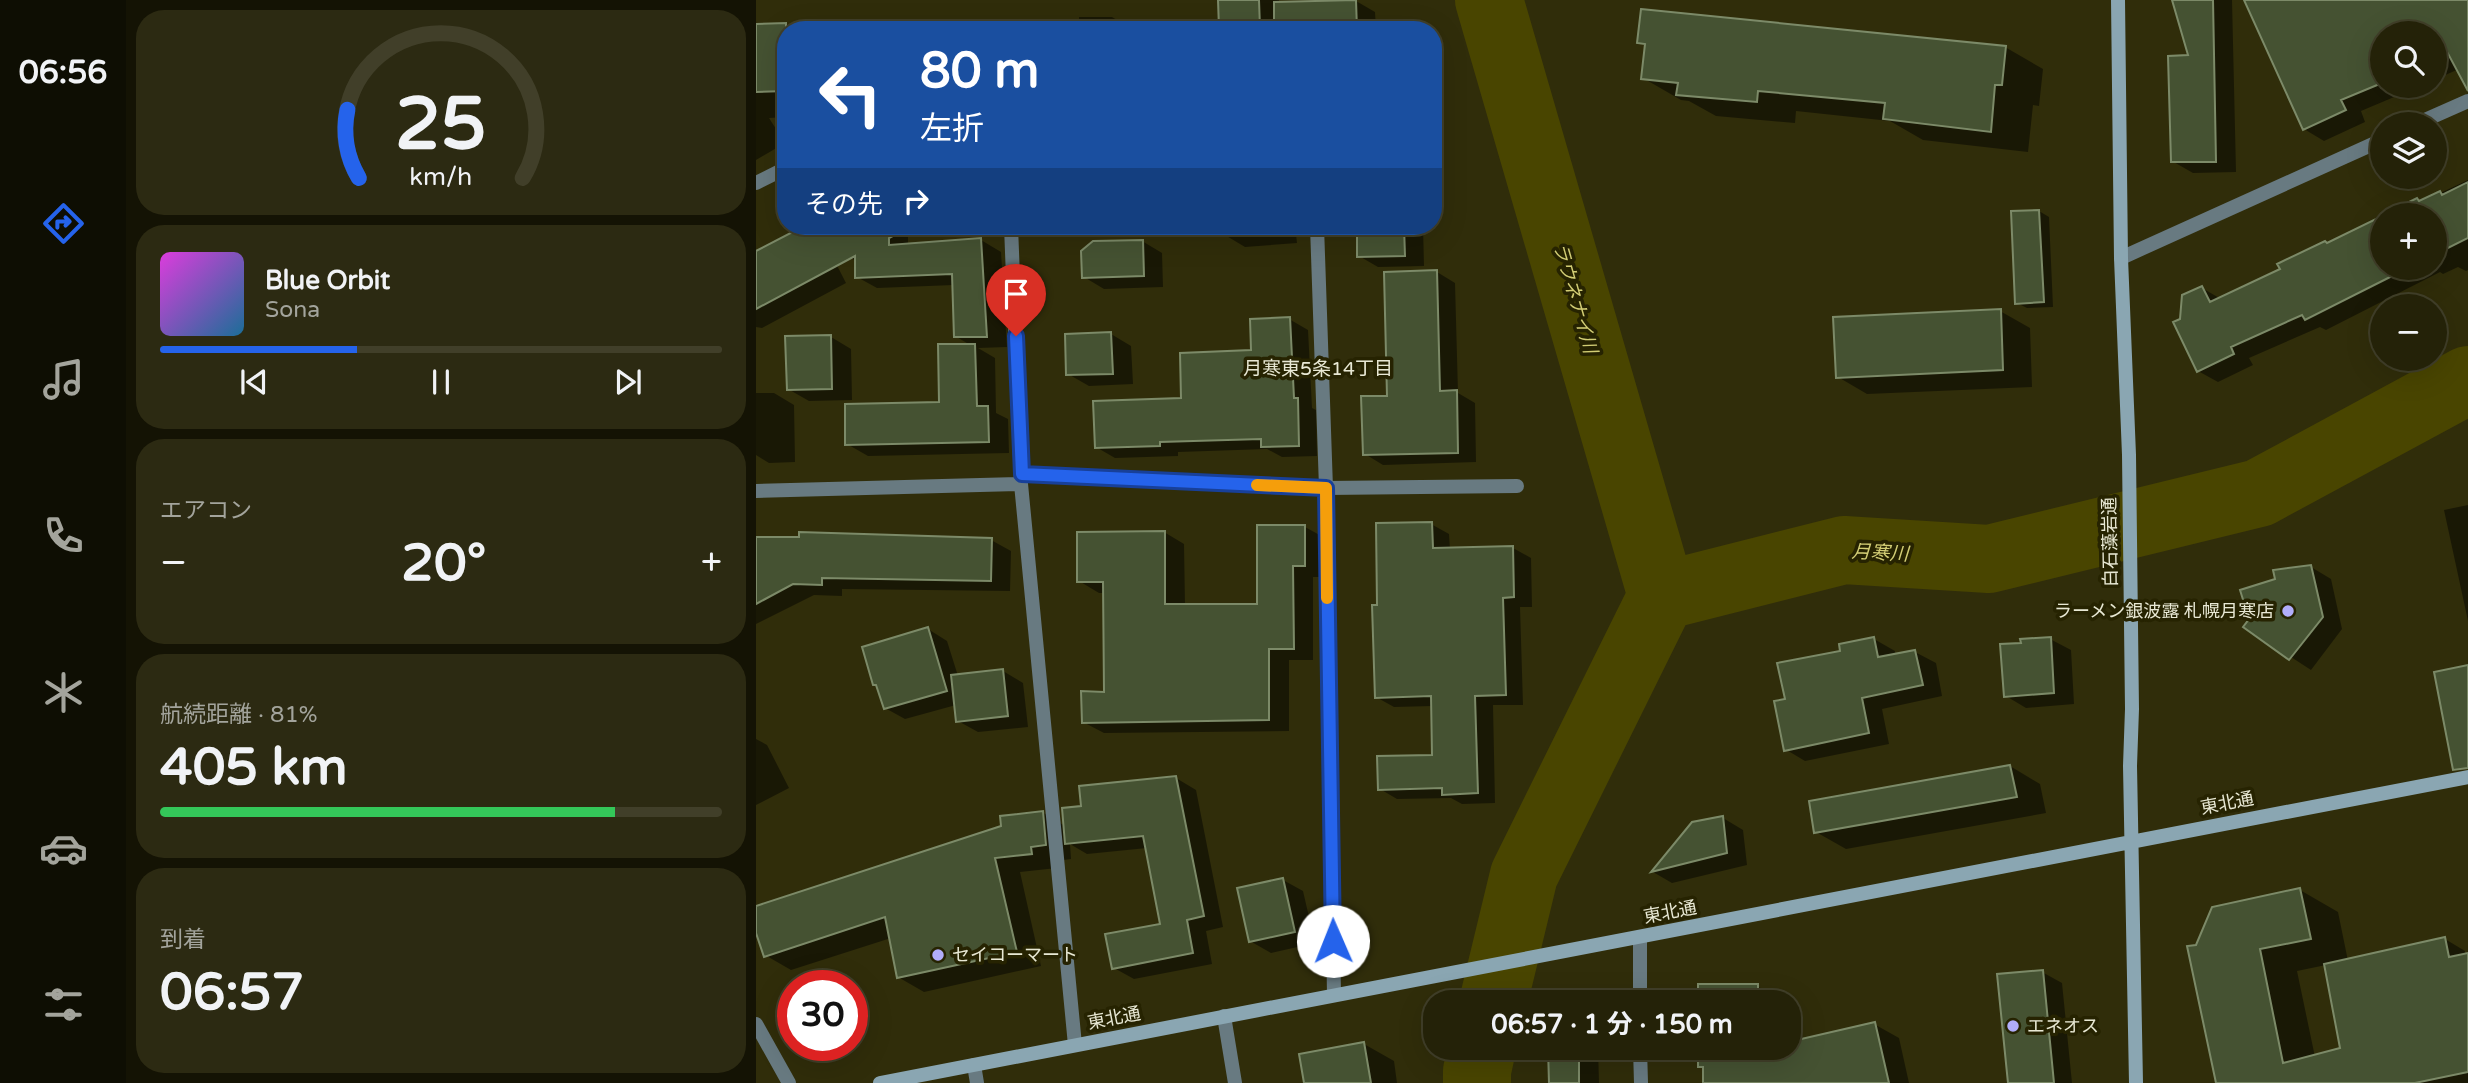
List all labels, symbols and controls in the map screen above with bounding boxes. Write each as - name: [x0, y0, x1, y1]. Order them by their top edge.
- map controls: [2370, 21, 2447, 371]
- button: search: [2370, 21, 2447, 98]
- text: 80 m: [920, 42, 1039, 101]
- icon: left: [805, 49, 896, 140]
- text: 06:56: [19, 54, 107, 92]
- text: 25: [395, 82, 487, 170]
- text: 左折: [920, 110, 984, 148]
- button: layers: [2370, 112, 2447, 189]
- text: km/h: [410, 162, 472, 192]
- icon: right: [897, 182, 935, 220]
- text: その先: [805, 189, 883, 220]
- icon: directions: [39, 199, 88, 248]
- button: +: [2370, 203, 2447, 280]
- water label: ラウネナイ川: [1549, 240, 1602, 358]
- pin: [986, 264, 1046, 336]
- text: Blue Orbit: [265, 265, 390, 296]
- icon: arrive: [997, 275, 1035, 313]
- button: −: [2370, 294, 2447, 371]
- text: Sona: [265, 296, 320, 324]
- icon: music: [39, 355, 88, 404]
- district label: 月寒東5条14丁目: [1243, 358, 1393, 380]
- icon: previous: [235, 363, 273, 401]
- icon: pause: [422, 363, 460, 401]
- icon: next: [609, 363, 647, 401]
- text: エアコン: [160, 497, 252, 525]
- street label: 白石藻岩通: [2098, 497, 2122, 587]
- icon: phone: [39, 511, 88, 560]
- text: 20°: [401, 532, 486, 595]
- text: −: [160, 540, 187, 586]
- text: +: [701, 540, 722, 586]
- water label: 月寒川: [1851, 541, 1911, 566]
- place label: ラーメン銀波露 札幌月寒店: [2054, 600, 2274, 622]
- marker: ラーメン銀波露 札幌月寒店: [2280, 603, 2296, 619]
- icon: climate: [39, 668, 88, 717]
- text: 航続距離 · 81%: [160, 701, 318, 729]
- text: 405 km: [160, 736, 348, 799]
- street label: 東北通: [2198, 787, 2256, 819]
- icon: car: [39, 824, 88, 873]
- street label: 東北通: [1641, 896, 1699, 928]
- position arrow: [1296, 904, 1370, 978]
- text: 到着: [160, 926, 206, 954]
- place label: セイコーマート: [952, 944, 1078, 966]
- marker: セイコーマート: [930, 947, 946, 963]
- text: 06:57: [160, 961, 304, 1024]
- speed limit sign: 30: [777, 970, 868, 1061]
- icon: filters: [39, 980, 88, 1029]
- street label: 東北通: [1085, 1002, 1143, 1034]
- text: 06:57 · 1 分 · 150 m: [1491, 1009, 1733, 1040]
- place label: エネオス: [2027, 1015, 2099, 1037]
- marker: エネオス: [2005, 1018, 2021, 1034]

